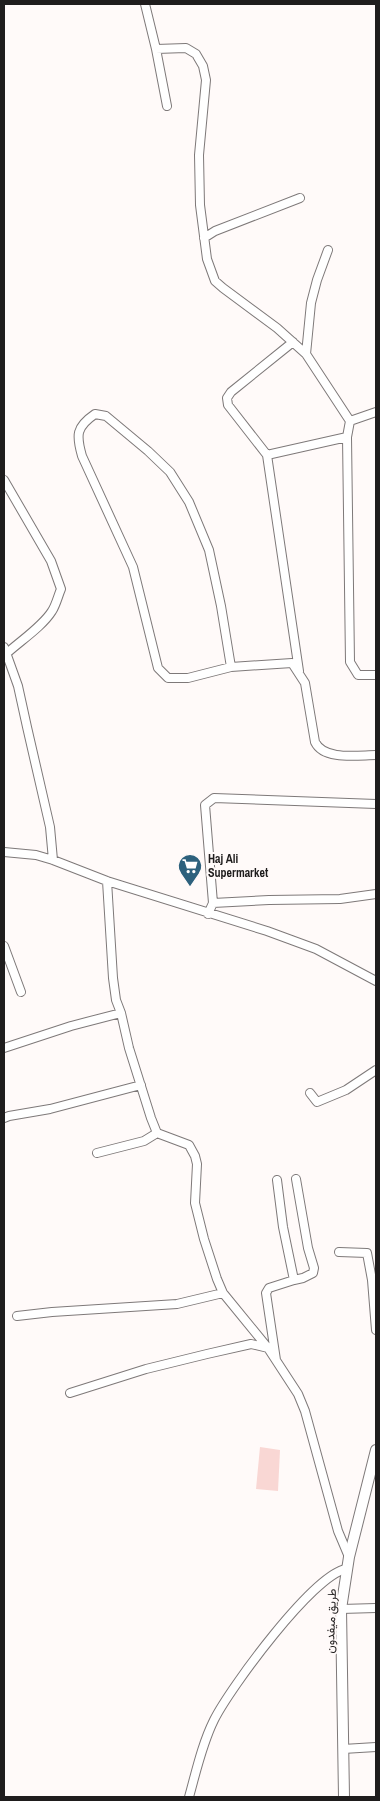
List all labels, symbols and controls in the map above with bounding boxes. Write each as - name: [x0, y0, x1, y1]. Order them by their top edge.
- place label: Haj Ali Supermarket: [208, 851, 269, 881]
- supermarket icon: Haj Ali Supermarket: [177, 853, 203, 887]
- street label: طريق ميفدون: [322, 1588, 340, 1654]

